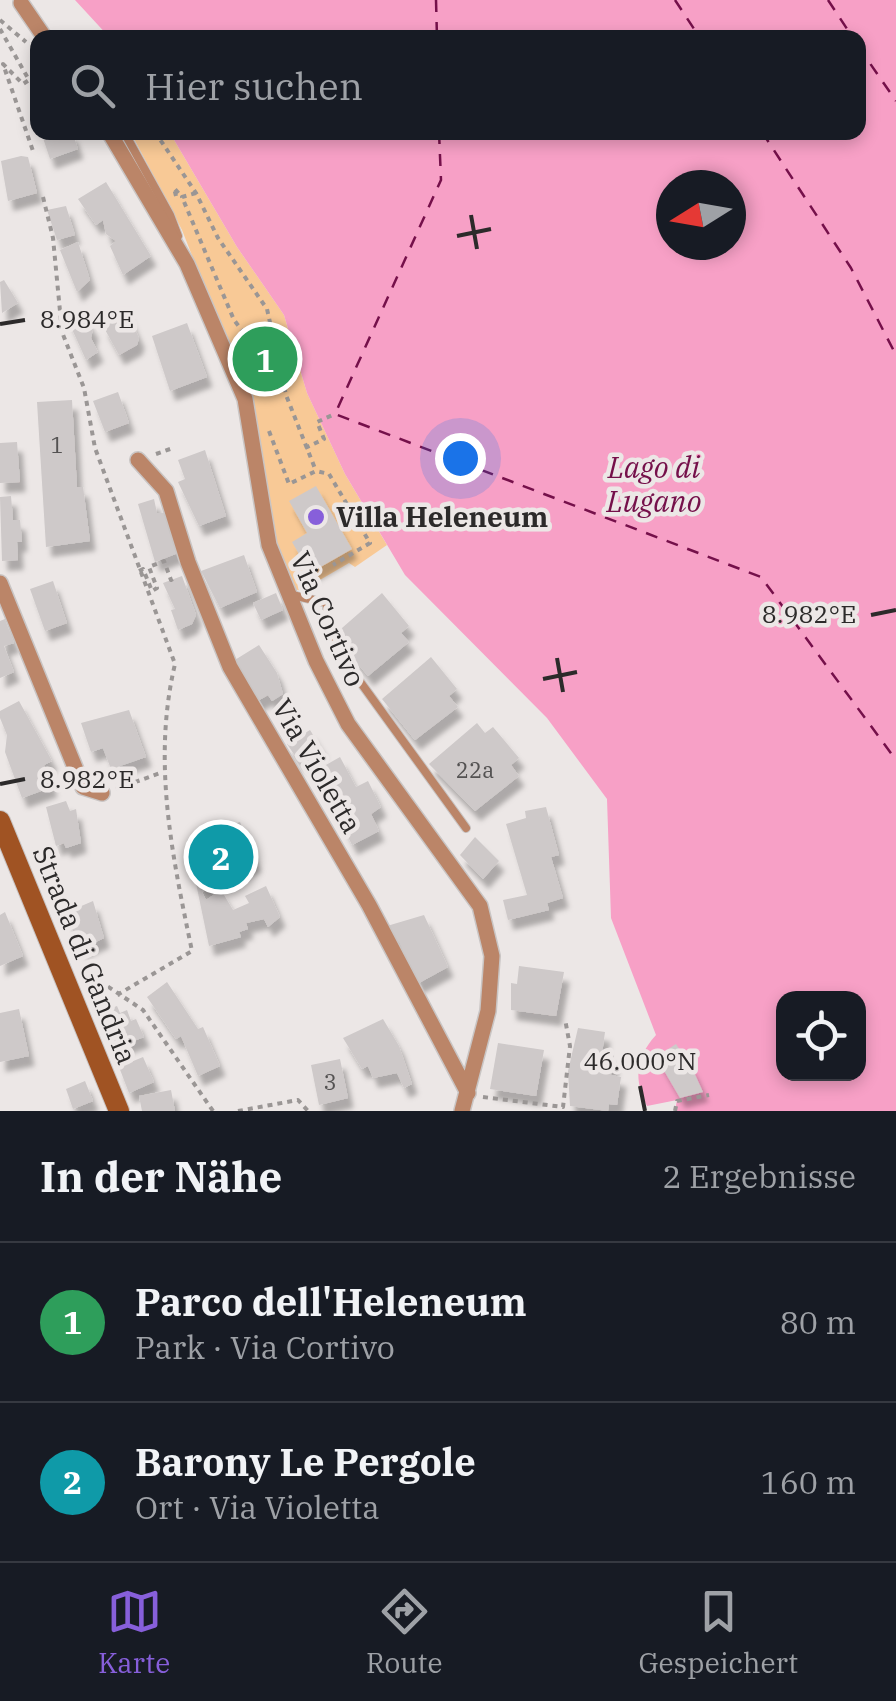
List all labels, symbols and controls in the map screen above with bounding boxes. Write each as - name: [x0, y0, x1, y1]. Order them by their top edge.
- search box: [30, 30, 866, 140]
- icon: search: [65, 58, 120, 113]
- text: Hier suchen: [145, 61, 363, 110]
- north arrow: [656, 170, 746, 260]
- text: 8.984°E: [40, 302, 134, 335]
- pin: 1: [232, 322, 298, 396]
- house number: 1: [50, 430, 64, 459]
- your location: [435, 433, 486, 484]
- water label: Lago di Lugano: [605, 447, 702, 520]
- place label: Villa Heleneum: [336, 498, 548, 535]
- marker: Villa Heleneum: [305, 506, 327, 528]
- street label: Via Cortivo: [282, 545, 375, 692]
- text: 8.982°E: [762, 597, 856, 630]
- street label: Via Violetta: [264, 692, 371, 840]
- house number: 22a: [456, 755, 494, 784]
- text: 8.982°E: [40, 762, 134, 795]
- pin: 2: [188, 820, 254, 894]
- street label: Strada di Gandria: [25, 840, 146, 1069]
- map controls: [776, 991, 866, 1081]
- button: locate: [776, 991, 866, 1081]
- text: 46.000°N: [584, 1044, 696, 1077]
- house number: 3: [323, 1067, 337, 1096]
- text: In der Nähe: [40, 1149, 282, 1204]
- text: 2 Ergebnisse: [662, 1155, 856, 1197]
- text: Parco dell'Heleneum: [135, 1277, 527, 1326]
- text: 1: [63, 1301, 82, 1343]
- text: 80 m: [780, 1301, 856, 1343]
- text: Park · Via Cortivo: [135, 1326, 395, 1368]
- text: Barony Le Pergole: [135, 1437, 476, 1486]
- text: 2: [63, 1461, 82, 1503]
- text: 160 m: [760, 1461, 856, 1503]
- text: Ort · Via Violetta: [135, 1486, 380, 1528]
- tab: Karte: [98, 1584, 170, 1681]
- tab: Route: [366, 1584, 443, 1681]
- tab: Gespeichert: [638, 1584, 798, 1681]

